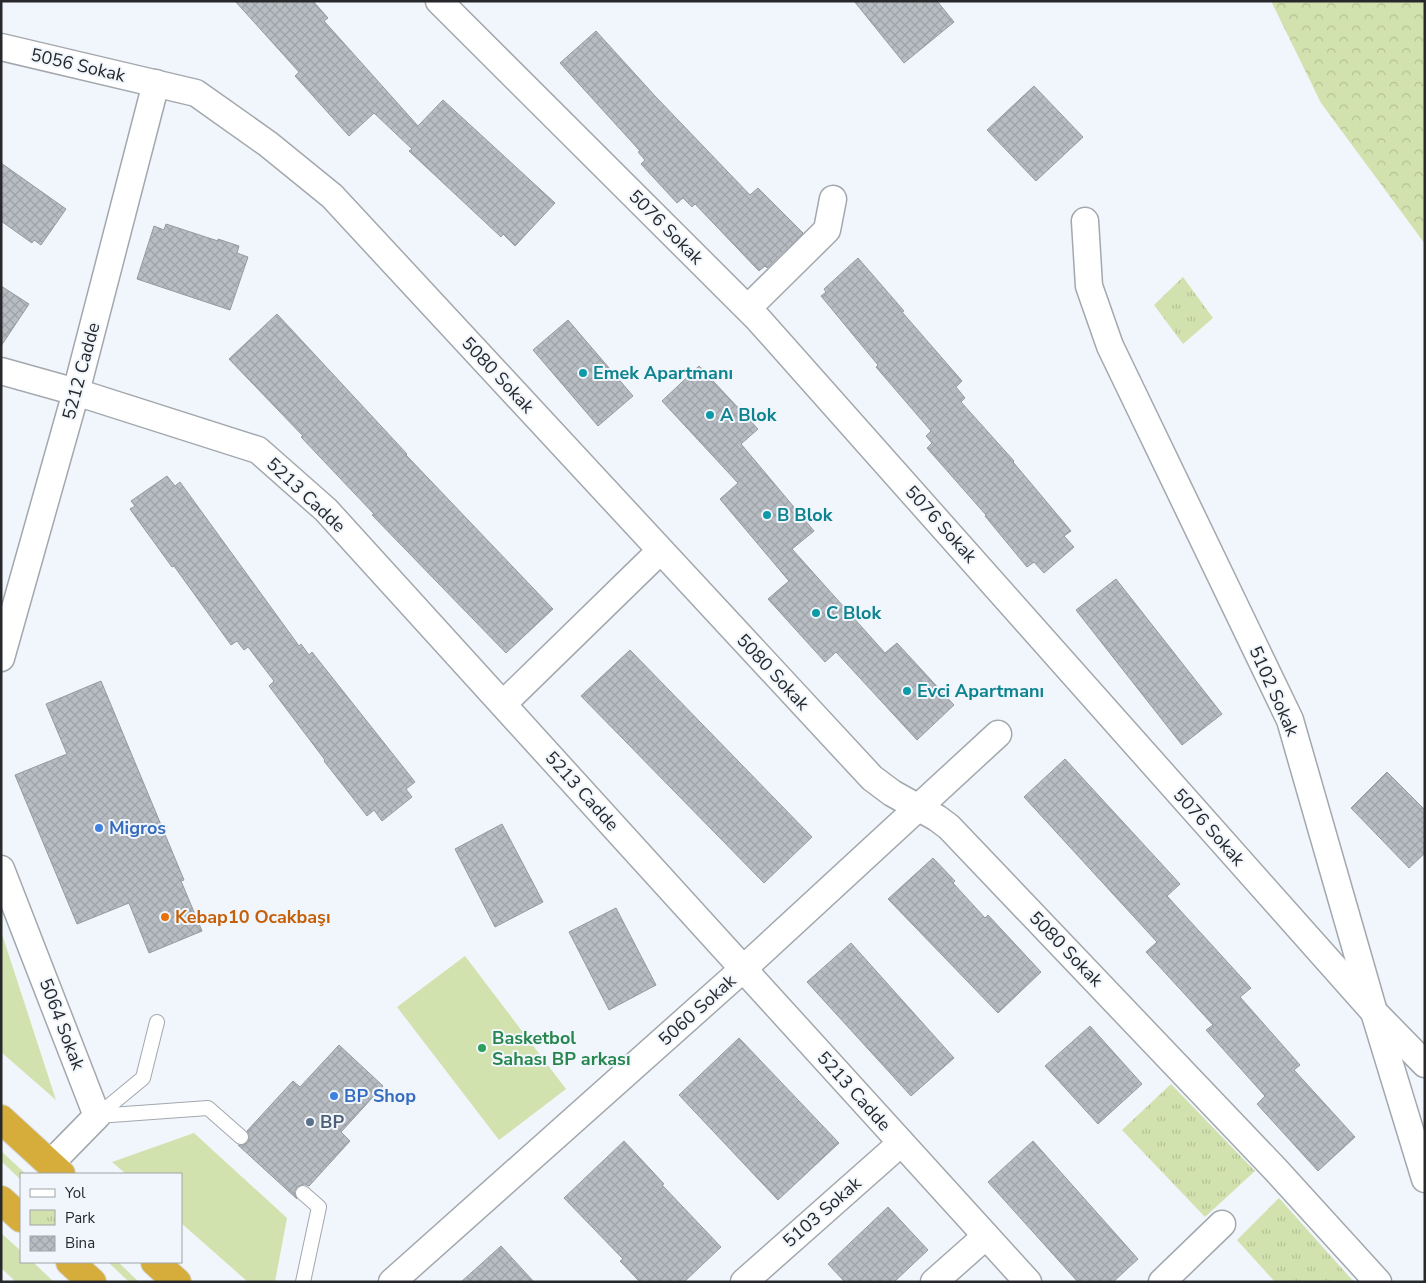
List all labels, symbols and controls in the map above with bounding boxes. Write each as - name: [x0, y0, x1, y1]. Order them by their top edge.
- street label: 5056 Sokak: [28, 42, 129, 88]
- street label: 5076 Sokak: [623, 184, 709, 270]
- street label: 5212 Cadde: [57, 320, 105, 422]
- street label: 5080 Sokak: [456, 332, 540, 419]
- place label: Emek Apartmanı: [593, 361, 733, 385]
- marker: Emek Apartmanı: [577, 367, 589, 379]
- place label: A Blok: [720, 403, 777, 427]
- marker: A Blok: [704, 409, 716, 421]
- street label: 5213 Cadde: [261, 452, 351, 538]
- street label: 5076 Sokak: [900, 480, 983, 569]
- place label: B Blok: [777, 503, 833, 527]
- marker: B Blok: [761, 509, 773, 521]
- place label: C Blok: [826, 601, 881, 625]
- marker: C Blok: [810, 607, 822, 619]
- street label: 5080 Sokak: [731, 629, 815, 716]
- street label: 5102 Sokak: [1243, 642, 1305, 741]
- place label: Evci Apartmanı: [917, 679, 1044, 703]
- marker: Evci Apartmanı: [901, 685, 913, 697]
- street label: 5213 Cadde: [540, 746, 624, 836]
- street label: 5076 Sokak: [1168, 783, 1251, 872]
- place label: Migros: [109, 816, 166, 840]
- marker: Migros: [93, 822, 105, 834]
- place label: Kebap10 Ocakbaşı: [175, 905, 330, 929]
- street label: 5080 Sokak: [1024, 906, 1109, 993]
- marker: Kebap10 Ocakbaşı: [159, 911, 171, 923]
- street label: 5060 Sokak: [653, 968, 742, 1051]
- street label: 5064 Sokak: [34, 975, 91, 1074]
- place label: Basketbol Sahası BP arkası: [492, 1026, 630, 1071]
- marker: Basketbol Sahası BP arkası: [476, 1042, 488, 1054]
- street label: 5213 Cadde: [812, 1046, 896, 1136]
- place label: BP Shop: [344, 1084, 416, 1108]
- marker: BP Shop: [328, 1090, 340, 1102]
- place label: BP: [320, 1110, 344, 1134]
- marker: BP: [304, 1116, 316, 1128]
- street label: 5103 Sokak: [778, 1171, 867, 1253]
- legend: [20, 1173, 182, 1263]
- text: Yol: [64, 1183, 86, 1203]
- text: Park: [65, 1208, 95, 1228]
- text: Bina: [65, 1233, 95, 1253]

